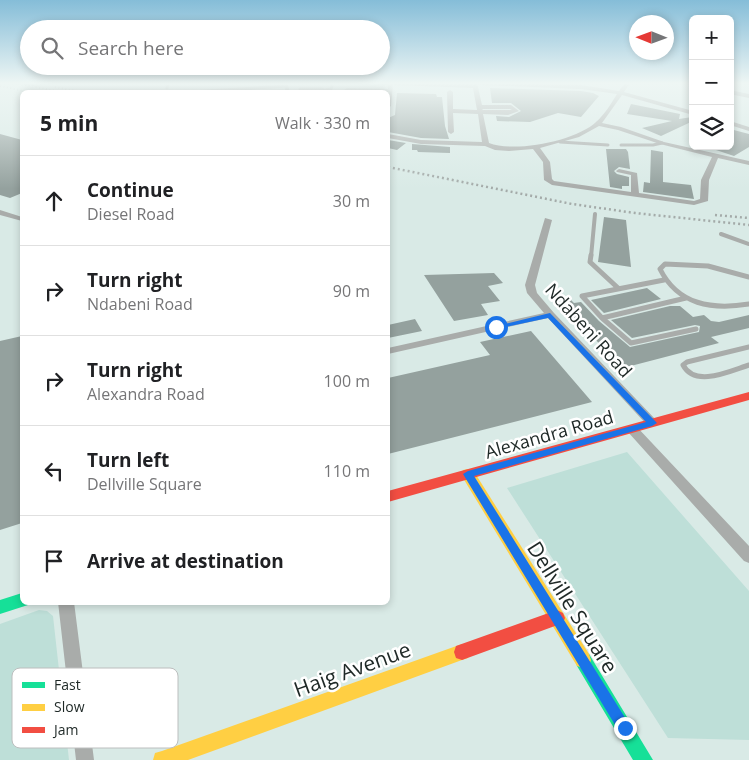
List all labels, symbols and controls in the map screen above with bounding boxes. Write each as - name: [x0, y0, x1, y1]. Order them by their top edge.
- north arrow: [629, 15, 674, 60]
- map controls: [689, 15, 734, 150]
- button: +: [689, 15, 734, 60]
- search box: [20, 20, 390, 75]
- icon: search: [38, 34, 66, 62]
- text: Search here: [78, 35, 184, 61]
- button: −: [689, 60, 734, 105]
- button: layers: [689, 105, 734, 150]
- text: 5 min: [40, 109, 98, 137]
- text: Walk · 330 m: [275, 112, 370, 134]
- text: Continue: [87, 177, 174, 203]
- icon: ahead: [40, 187, 68, 215]
- text: 30 m: [333, 190, 370, 212]
- text: Diesel Road: [87, 203, 175, 225]
- text: Turn right: [87, 267, 182, 293]
- icon: right: [40, 277, 68, 305]
- street label: Ndabeni Road: [540, 278, 638, 382]
- text: 90 m: [333, 280, 370, 302]
- text: Ndabeni Road: [87, 293, 193, 315]
- route start: [485, 316, 508, 339]
- text: Turn right: [87, 357, 182, 383]
- icon: right: [40, 367, 68, 395]
- text: 100 m: [324, 370, 370, 392]
- text: Alexandra Road: [87, 383, 205, 405]
- street label: Alexandra Road: [482, 404, 616, 464]
- text: Turn left: [87, 447, 169, 473]
- icon: left: [40, 457, 68, 485]
- text: 110 m: [324, 460, 370, 482]
- text: Dellville Square: [87, 473, 202, 495]
- street label: Dellville Square: [521, 536, 625, 678]
- icon: arrive: [40, 547, 68, 575]
- text: Arrive at destination: [87, 548, 284, 574]
- street label: Haig Avenue: [290, 635, 414, 703]
- legend: [12, 668, 178, 748]
- text: Fast: [54, 675, 81, 694]
- text: Slow: [54, 697, 85, 716]
- route end: [614, 717, 637, 740]
- text: Jam: [52, 720, 79, 739]

